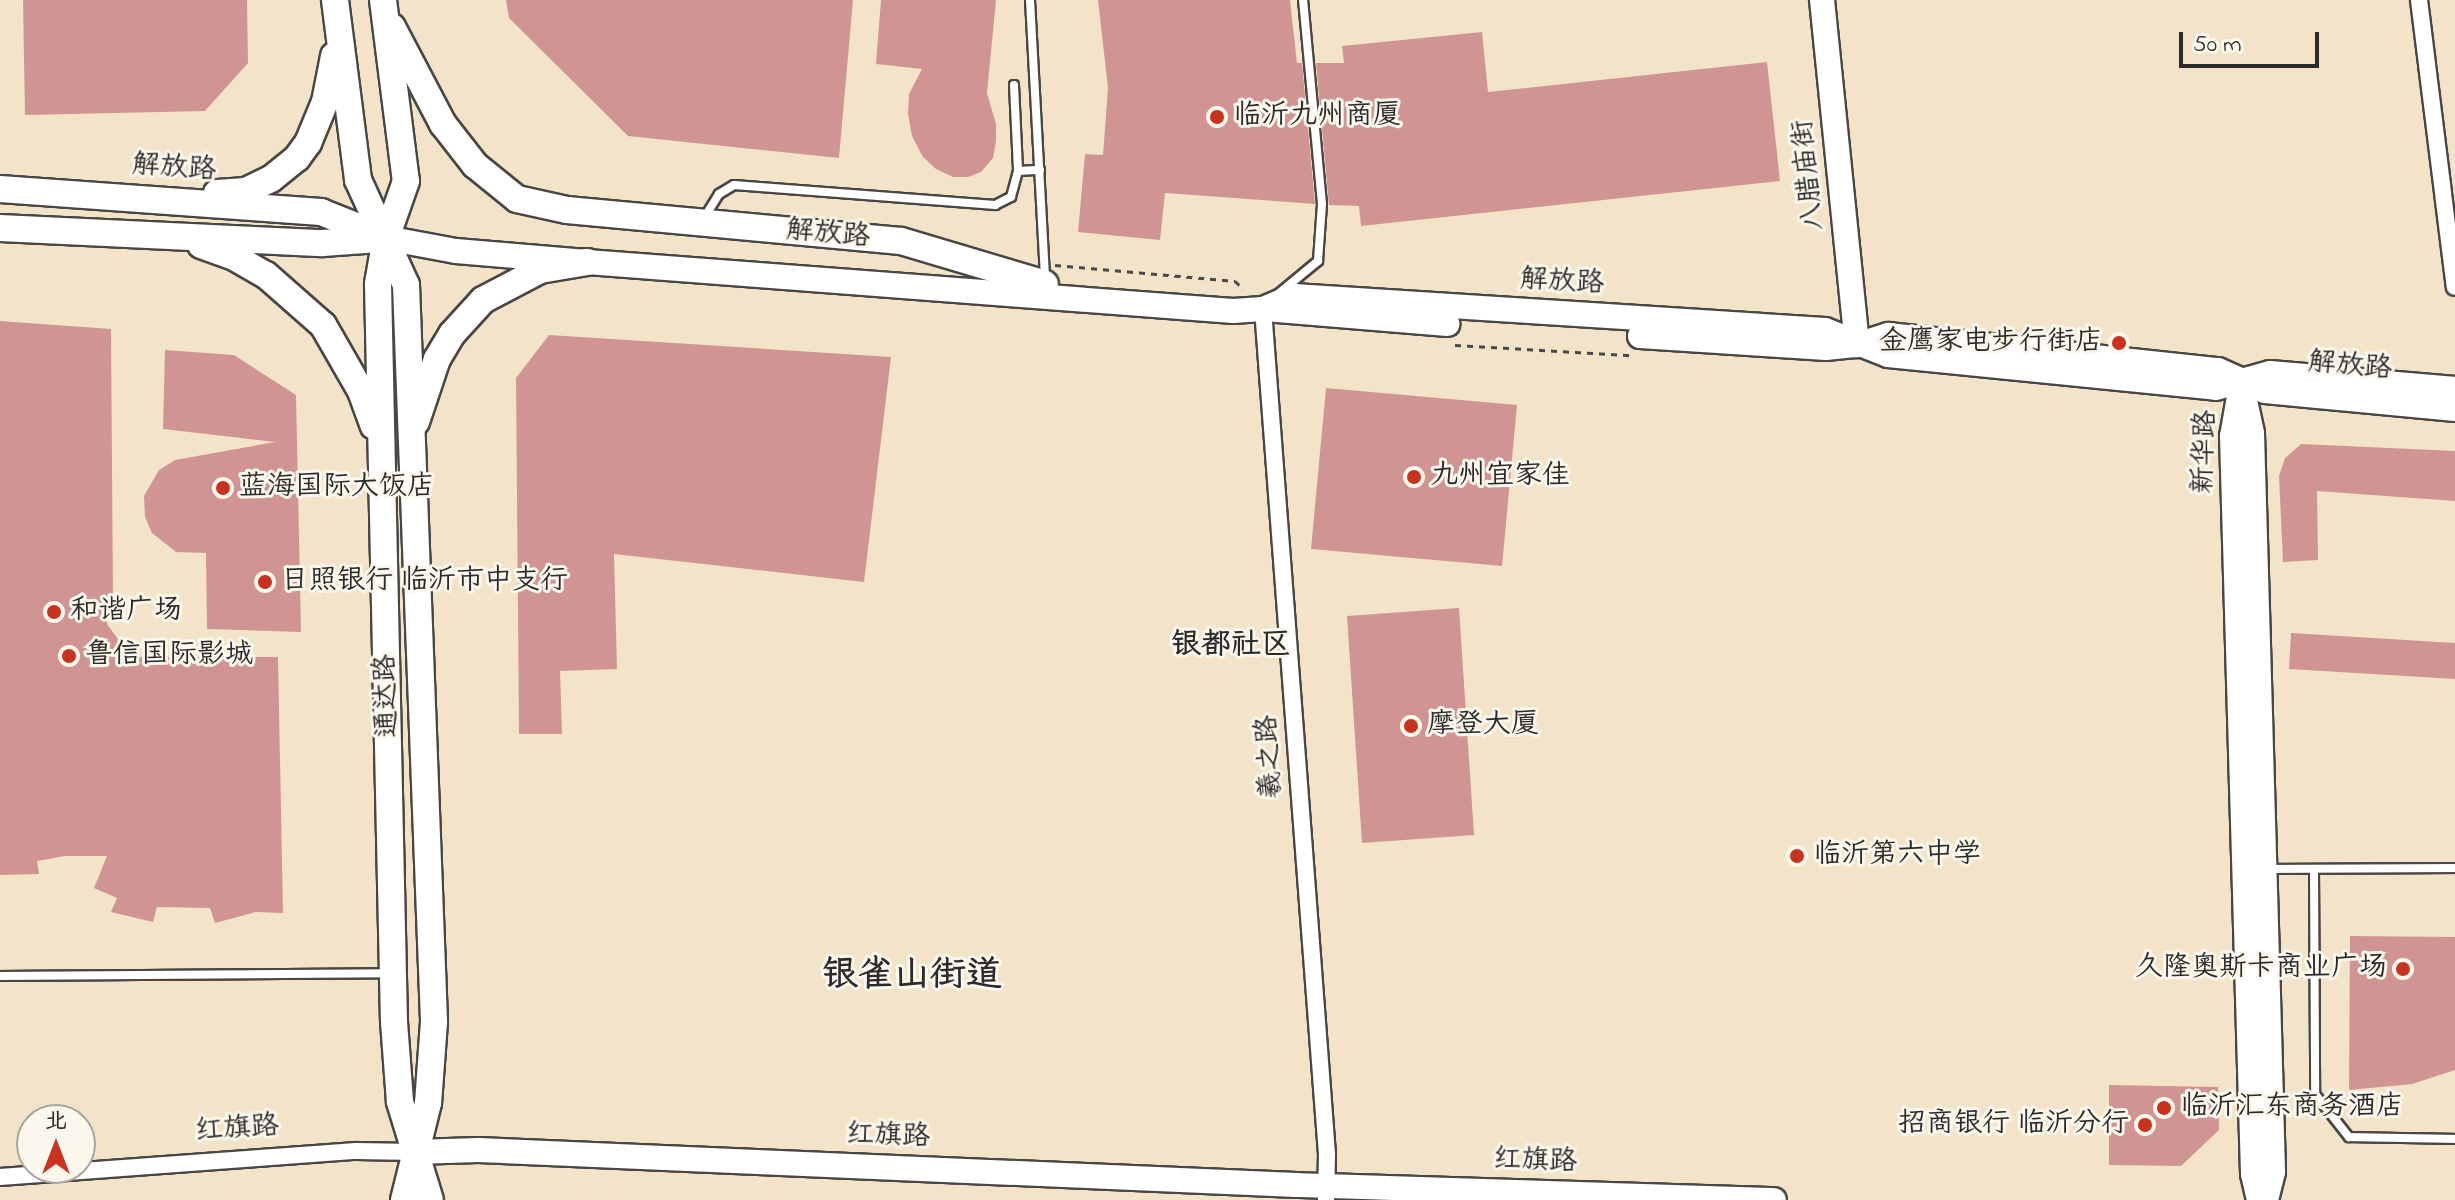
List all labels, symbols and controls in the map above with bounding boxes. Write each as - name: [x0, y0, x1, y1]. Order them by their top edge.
- scale bar: [2183, 16, 2323, 66]
- text: 50 m: [2193, 28, 2242, 63]
- place label: 临沂九州商厦: [1233, 100, 1401, 134]
- marker: 临沂九州商厦: [1208, 108, 1226, 126]
- street label: 八腊庙街: [1787, 118, 1833, 232]
- street label: 解放路: [131, 149, 217, 189]
- street label: 解放路: [785, 215, 871, 255]
- street label: 解放路: [1519, 264, 1605, 302]
- place label: 金鹰家电步行街店: [1879, 326, 2103, 360]
- marker: 金鹰家电步行街店: [2110, 334, 2128, 352]
- street label: 解放路: [2307, 347, 2393, 387]
- street label: 新华路: [2188, 409, 2224, 495]
- place label: 九州宜家佳: [1430, 460, 1570, 494]
- marker: 九州宜家佳: [1405, 468, 1423, 486]
- place label: 蓝海国际大饭店: [239, 471, 435, 505]
- marker: 蓝海国际大饭店: [214, 479, 232, 497]
- place label: 日照银行 临沂市中支行: [281, 565, 568, 599]
- marker: 日照银行 临沂市中支行: [256, 573, 274, 591]
- place label: 和谐广场: [70, 595, 182, 629]
- marker: 和谐广场: [45, 603, 63, 621]
- district label: 银都社区: [1171, 628, 1291, 664]
- place label: 鲁信国际影城: [85, 639, 253, 673]
- marker: 鲁信国际影城: [60, 647, 78, 665]
- street label: 通达路: [370, 653, 406, 739]
- place label: 摩登大厦: [1427, 709, 1539, 743]
- street label: 羲之路: [1251, 714, 1291, 800]
- marker: 摩登大厦: [1402, 717, 1420, 735]
- place label: 临沂第六中学: [1813, 839, 1981, 873]
- marker: 临沂第六中学: [1788, 847, 1806, 865]
- place label: 久隆奥斯卡商业广场: [2135, 952, 2387, 986]
- district label: 银雀山街道: [822, 955, 1002, 999]
- marker: 久隆奥斯卡商业广场: [2394, 960, 2412, 978]
- place label: 临沂汇东商务酒店: [2180, 1091, 2404, 1125]
- marker: 临沂汇东商务酒店: [2155, 1099, 2173, 1117]
- north arrow: [16, 1104, 96, 1184]
- text: 北: [45, 1106, 67, 1138]
- place label: 招商银行 临沂分行: [1898, 1108, 2129, 1142]
- street label: 红旗路: [194, 1110, 280, 1150]
- marker: 招商银行 临沂分行: [2136, 1116, 2154, 1134]
- street label: 红旗路: [845, 1119, 931, 1155]
- street label: 红旗路: [1492, 1144, 1578, 1180]

